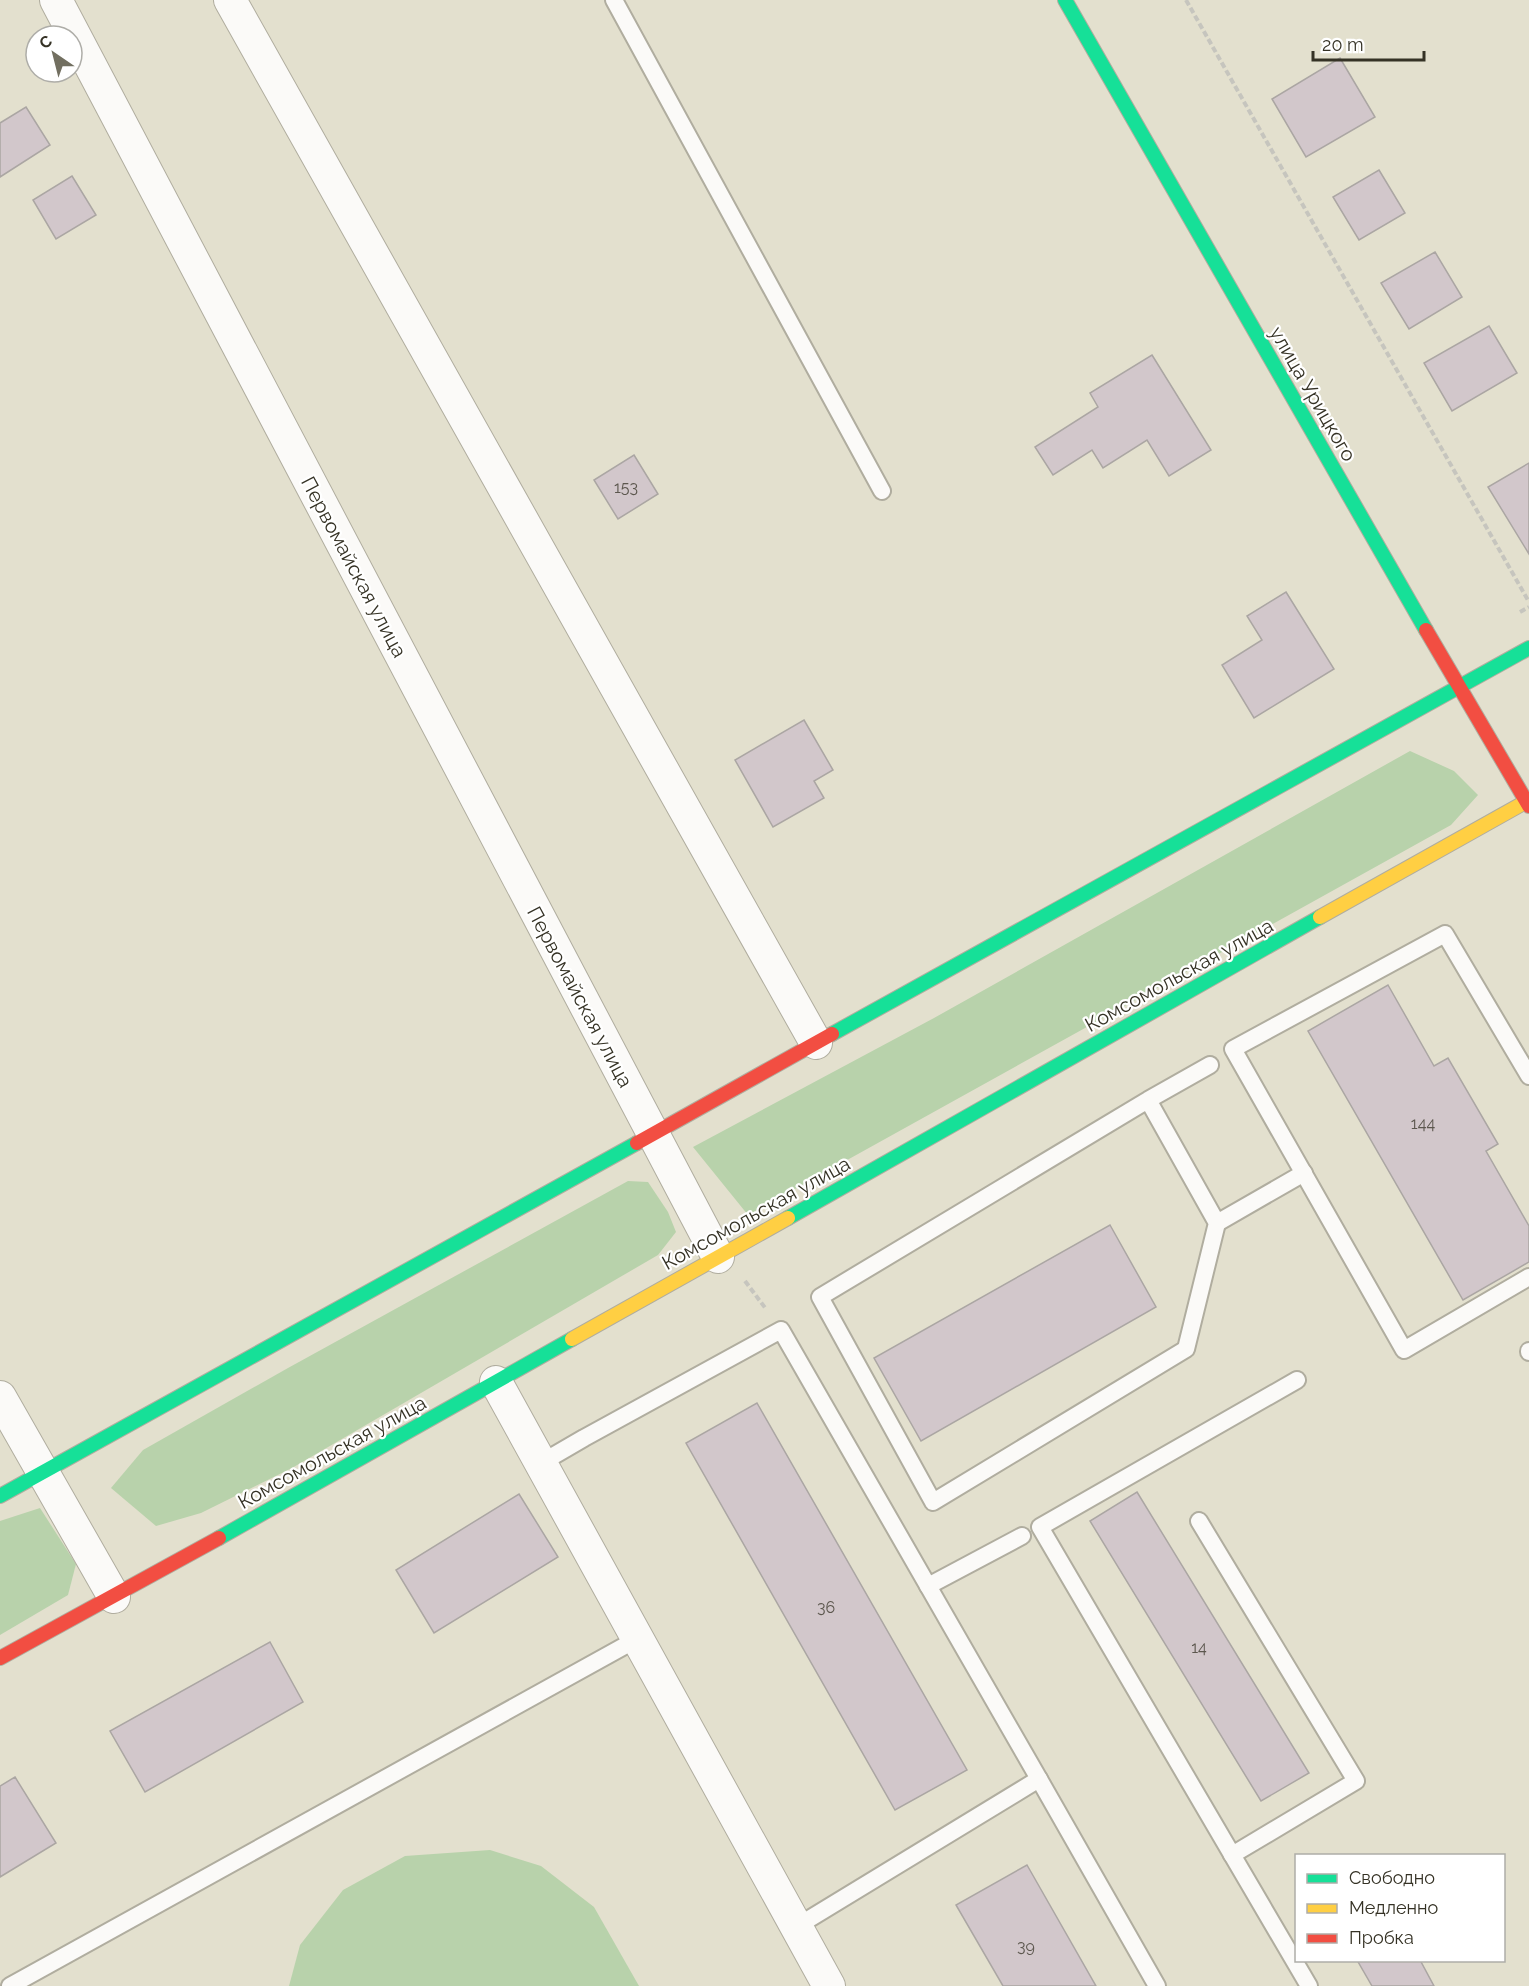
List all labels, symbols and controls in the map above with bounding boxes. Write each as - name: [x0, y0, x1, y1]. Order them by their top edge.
- north arrow: [24, 24, 84, 84]
- scale bar: [1313, 24, 1424, 62]
- text: С: [36, 31, 56, 53]
- text: 20 m: [1322, 34, 1364, 55]
- street label: улица Урицкого: [1265, 322, 1361, 466]
- street label: Первомайская улица: [296, 472, 412, 662]
- house number: 153: [614, 478, 638, 497]
- street label: Первомайская улица: [522, 902, 638, 1092]
- street label: Комсомольская улица: [1081, 913, 1277, 1037]
- house number: 144: [1411, 1114, 1435, 1133]
- street label: Комсомольская улица: [658, 1151, 854, 1275]
- street label: Комсомольская улица: [234, 1390, 430, 1514]
- house number: 36: [817, 1598, 835, 1617]
- house number: 14: [1191, 1638, 1207, 1657]
- legend: [1295, 1854, 1505, 1962]
- text: Свободно: [1349, 1867, 1435, 1888]
- text: Медленно: [1349, 1897, 1438, 1918]
- text: Пробка: [1349, 1927, 1414, 1948]
- house number: 39: [1017, 1937, 1035, 1956]

